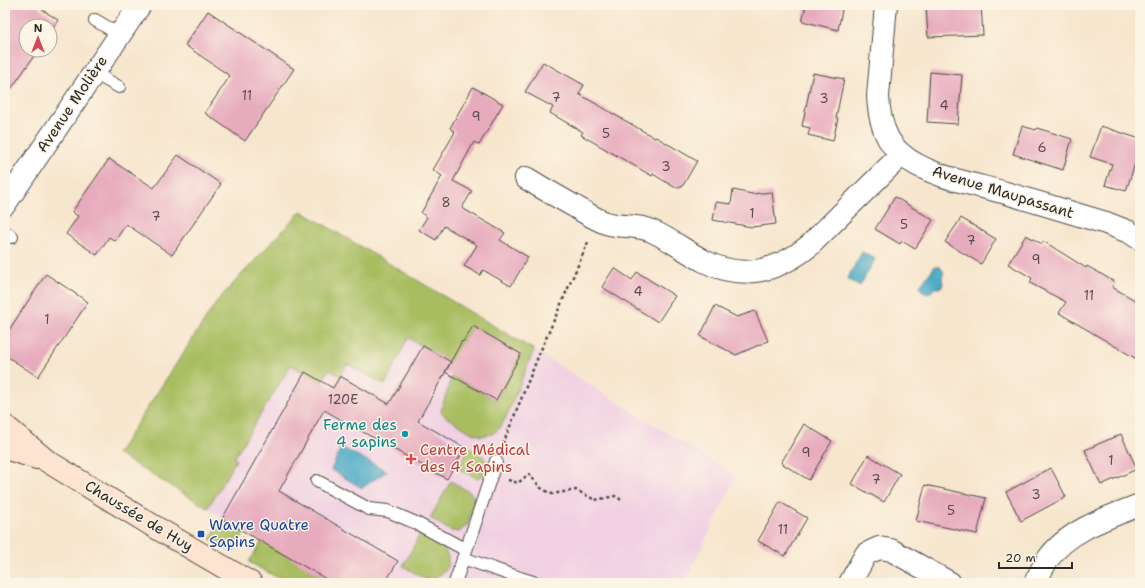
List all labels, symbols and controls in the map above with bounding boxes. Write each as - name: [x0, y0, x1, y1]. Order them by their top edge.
- north arrow: [18, 18, 58, 58]
- text: N: [34, 21, 43, 36]
- street label: Avenue Molière: [32, 52, 112, 156]
- house number: 11: [242, 87, 252, 104]
- house number: 7: [551, 89, 561, 106]
- house number: 3: [819, 90, 829, 107]
- house number: 4: [939, 97, 949, 114]
- house number: 9: [471, 108, 481, 125]
- house number: 5: [602, 125, 610, 142]
- house number: 6: [1037, 139, 1047, 156]
- house number: 3: [661, 158, 671, 175]
- street label: Avenue Maupassant: [930, 161, 1076, 223]
- house number: 8: [441, 194, 451, 211]
- house number: 1: [749, 205, 755, 222]
- house number: 7: [151, 208, 161, 225]
- house number: 5: [900, 216, 908, 233]
- house number: 7: [966, 232, 976, 249]
- house number: 9: [1031, 251, 1041, 268]
- house number: 4: [633, 283, 643, 300]
- house number: 11: [1084, 287, 1094, 304]
- house number: 1: [44, 311, 50, 328]
- house number: 120E: [328, 391, 358, 408]
- place label: Ferme des 4 sapins: [323, 415, 397, 452]
- marker: Ferme des 4 sapins: [400, 429, 410, 439]
- place label: Centre Médical des 4 Sapins: [420, 440, 530, 477]
- house number: 9: [801, 444, 811, 461]
- house number: 1: [1108, 452, 1114, 469]
- marker: Centre Médical des 4 Sapins: [405, 453, 417, 465]
- house number: 7: [871, 471, 881, 488]
- street label: Chaussée de Huy: [81, 476, 197, 556]
- house number: 3: [1031, 486, 1041, 503]
- house number: 5: [947, 502, 955, 519]
- place label: Wavre Quatre Sapins: [209, 515, 309, 552]
- house number: 11: [778, 521, 788, 538]
- marker: Wavre Quatre Sapins: [196, 529, 206, 539]
- scale bar: [999, 544, 1072, 570]
- text: 20 m: [1005, 550, 1036, 566]

